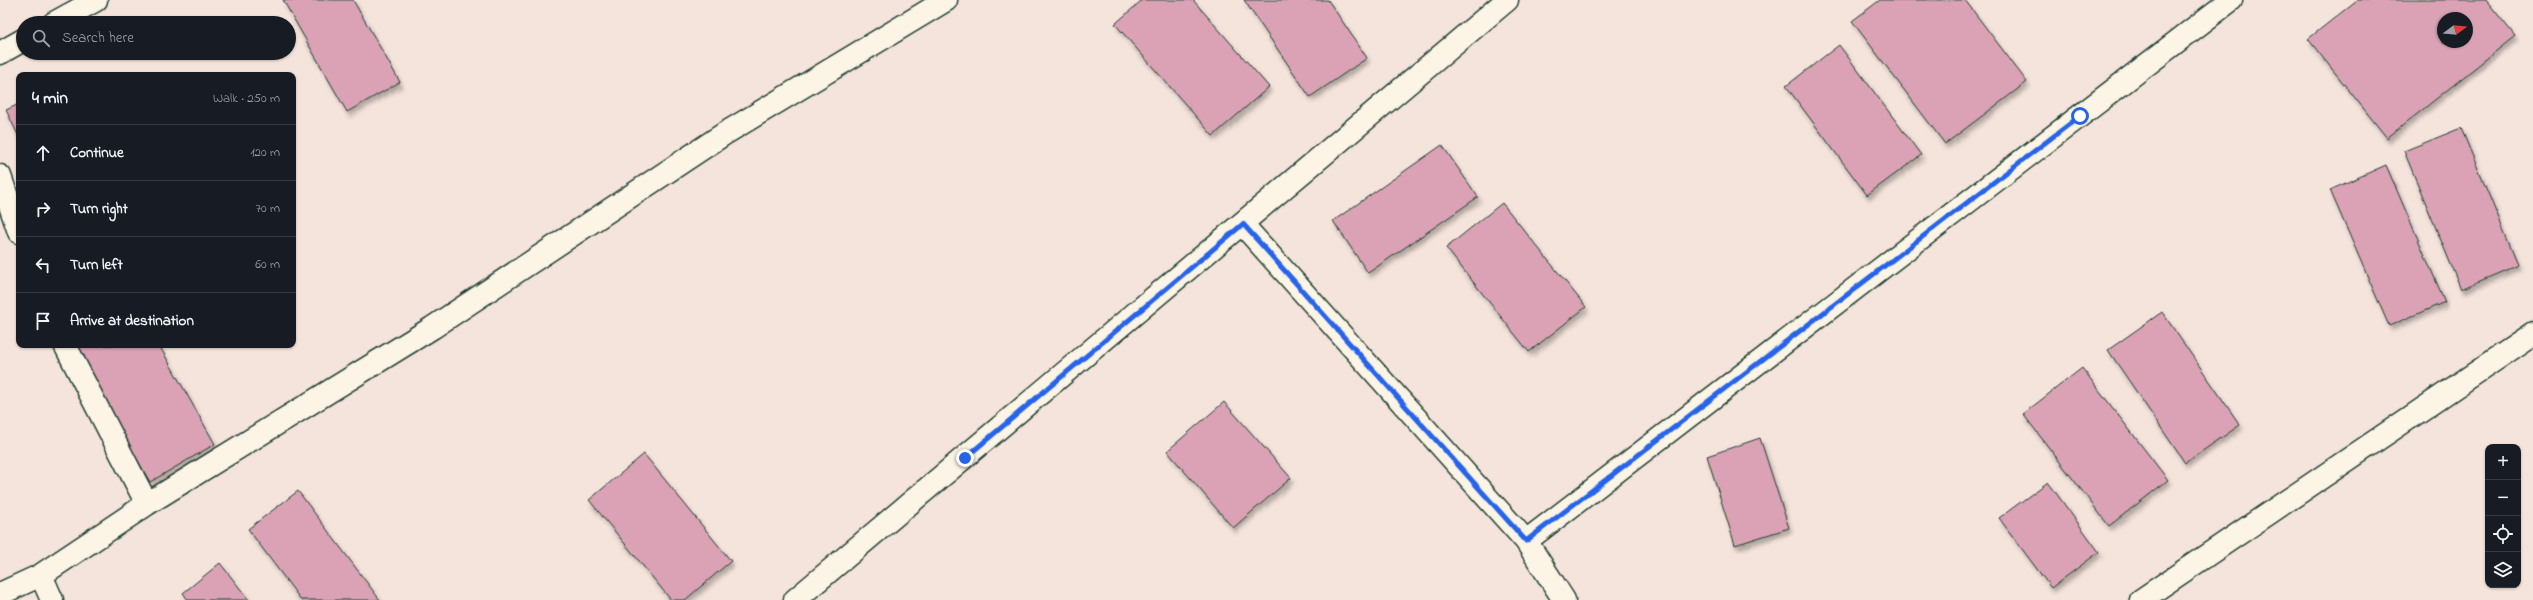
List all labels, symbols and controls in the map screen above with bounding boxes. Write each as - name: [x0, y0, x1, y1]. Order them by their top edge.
- north arrow: [2437, 12, 2473, 48]
- search box: [16, 16, 296, 60]
- icon: search: [30, 27, 52, 49]
- text: Search here: [62, 27, 134, 49]
- text: 4 min: [32, 86, 68, 111]
- text: Walk · 250 m: [213, 89, 280, 108]
- route start: [2071, 107, 2089, 125]
- icon: ahead: [32, 142, 54, 164]
- text: Continue: [70, 142, 124, 164]
- text: 120 m: [250, 143, 280, 162]
- icon: right: [32, 198, 54, 220]
- text: Turn right: [70, 198, 128, 220]
- text: 70 m: [256, 199, 280, 218]
- icon: left: [32, 254, 54, 276]
- text: Turn left: [70, 254, 123, 276]
- text: 60 m: [255, 255, 280, 274]
- icon: arrive: [32, 310, 54, 332]
- text: Arrive at destination: [70, 310, 194, 332]
- map controls: [2485, 444, 2521, 588]
- button: +: [2485, 444, 2521, 480]
- route end: [956, 449, 974, 467]
- button: −: [2485, 480, 2521, 516]
- button: locate: [2485, 516, 2521, 552]
- button: layers: [2485, 552, 2521, 588]

